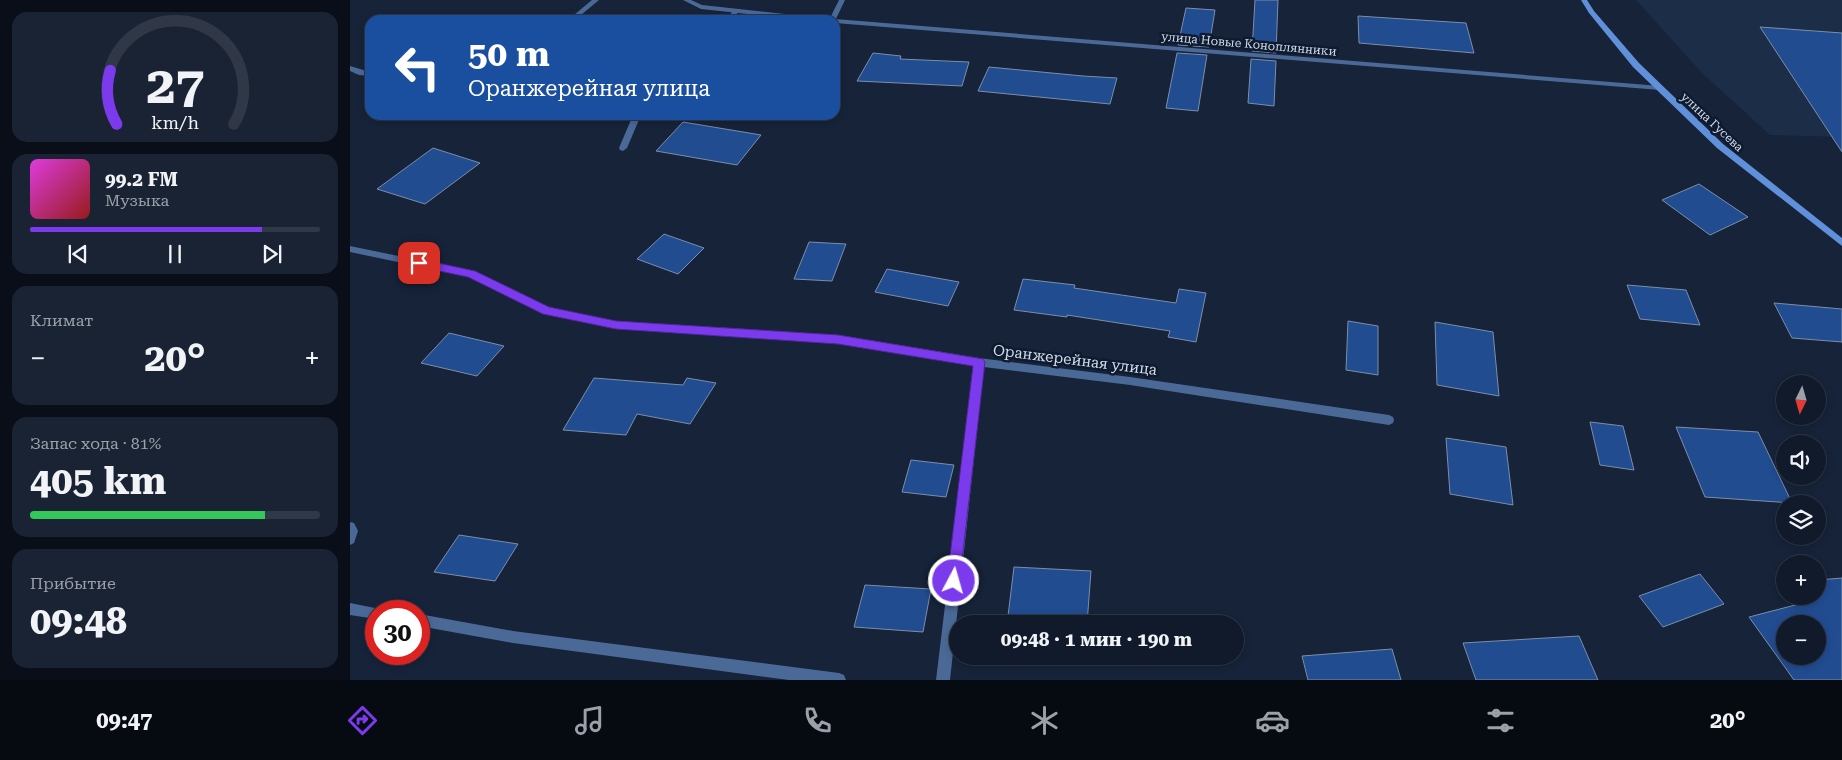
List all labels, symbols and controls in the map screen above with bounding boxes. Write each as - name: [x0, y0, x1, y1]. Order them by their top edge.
- street label: улица Новые Коноплянники: [1161, 29, 1337, 59]
- text: 50 m: [468, 34, 550, 75]
- icon: left: [385, 35, 450, 100]
- text: 27: [146, 55, 204, 116]
- text: Оранжерейная улица: [468, 76, 710, 101]
- street label: улица Гусева: [1678, 90, 1746, 155]
- text: km/h: [151, 112, 199, 133]
- text: 99.2 FM: [105, 168, 178, 191]
- text: Музыка: [105, 191, 169, 210]
- icon: previous: [64, 240, 92, 268]
- icon: pause: [161, 240, 189, 268]
- icon: next: [258, 240, 286, 268]
- pin: [398, 242, 440, 284]
- icon: arrive: [405, 249, 433, 277]
- text: Климат: [30, 311, 93, 330]
- text: 20°: [144, 336, 206, 380]
- street label: Оранжерейная улица: [992, 341, 1158, 379]
- text: −: [30, 342, 46, 375]
- text: +: [304, 342, 320, 375]
- north arrow: [1776, 375, 1826, 425]
- map controls: [1776, 375, 1826, 665]
- text: Запас хода · 81%: [30, 434, 161, 453]
- button: sound: [1776, 435, 1826, 485]
- text: 405 km: [30, 459, 166, 503]
- button: layers: [1776, 495, 1826, 545]
- position arrow: [927, 554, 979, 606]
- button: +: [1776, 555, 1826, 605]
- text: Прибытие: [30, 574, 116, 593]
- text: 09:48: [30, 599, 127, 643]
- speed limit sign: 30: [365, 600, 430, 665]
- button: −: [1776, 615, 1826, 665]
- text: 09:48 · 1 мин · 190 m: [1001, 628, 1192, 651]
- icon: directions: [345, 703, 380, 738]
- icon: music: [572, 703, 607, 738]
- icon: phone: [800, 703, 835, 738]
- icon: climate: [1027, 703, 1062, 738]
- icon: car: [1255, 703, 1290, 738]
- icon: filters: [1483, 703, 1518, 738]
- text: 09:47: [96, 708, 152, 733]
- text: 20°: [1710, 708, 1746, 733]

